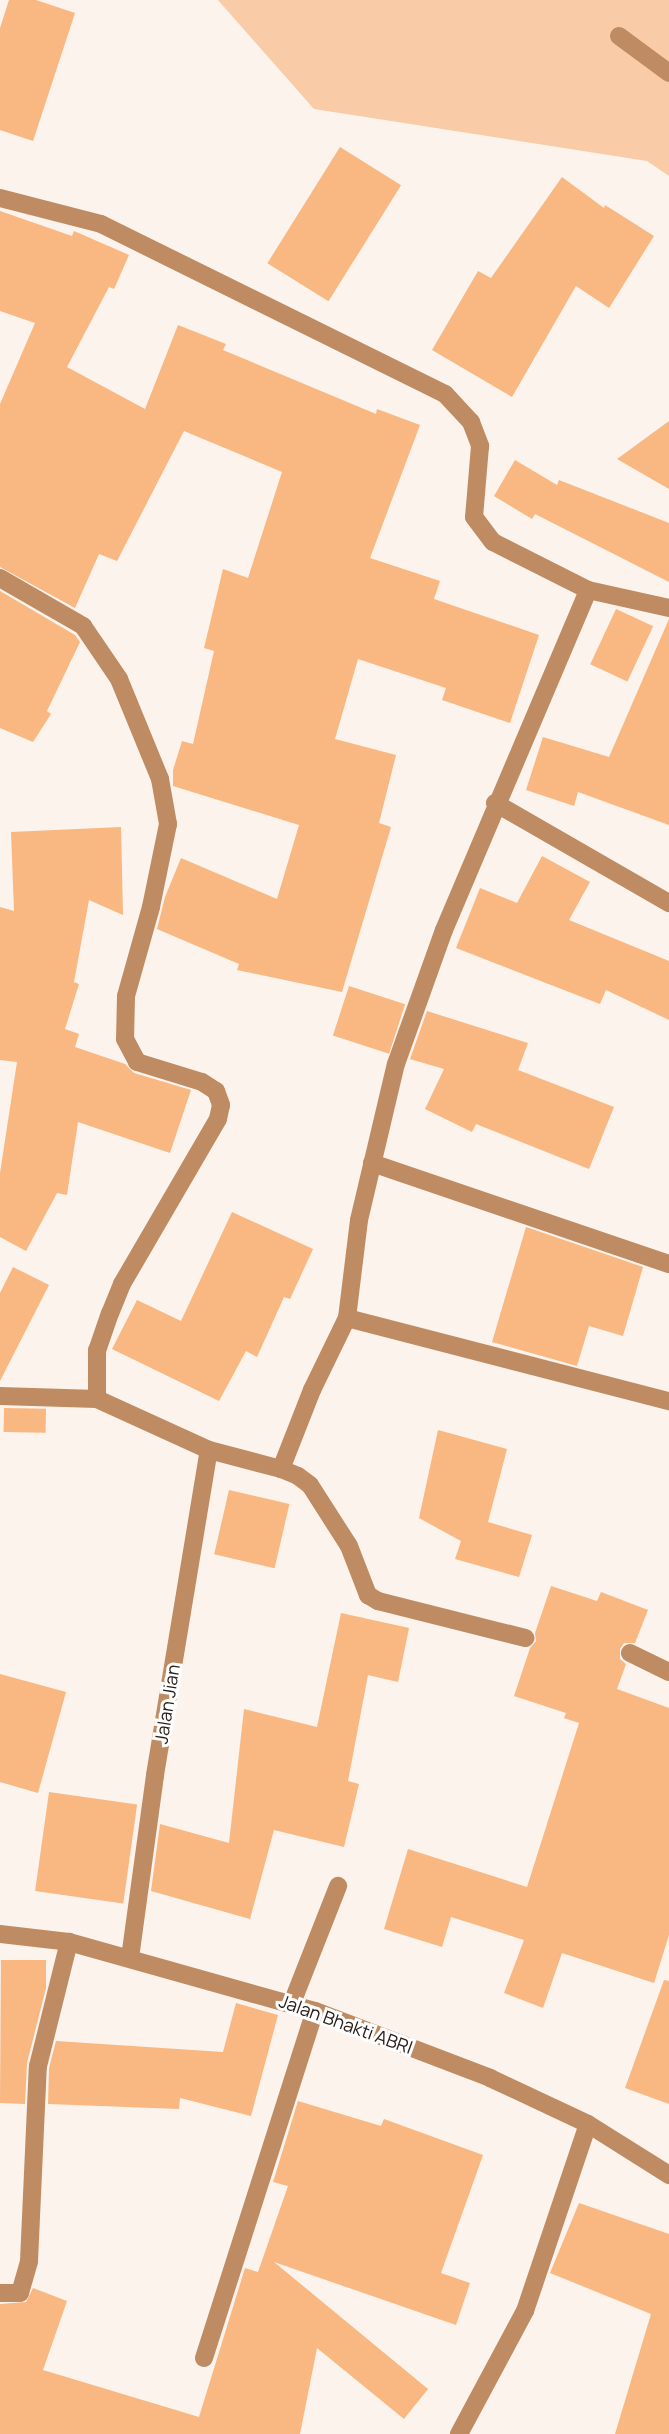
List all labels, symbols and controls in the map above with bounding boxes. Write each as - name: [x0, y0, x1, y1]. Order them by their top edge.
- street label: Jalan Jian: [150, 1663, 184, 1745]
- street label: Jalan Bhakti ABRI: [276, 1990, 416, 2058]

